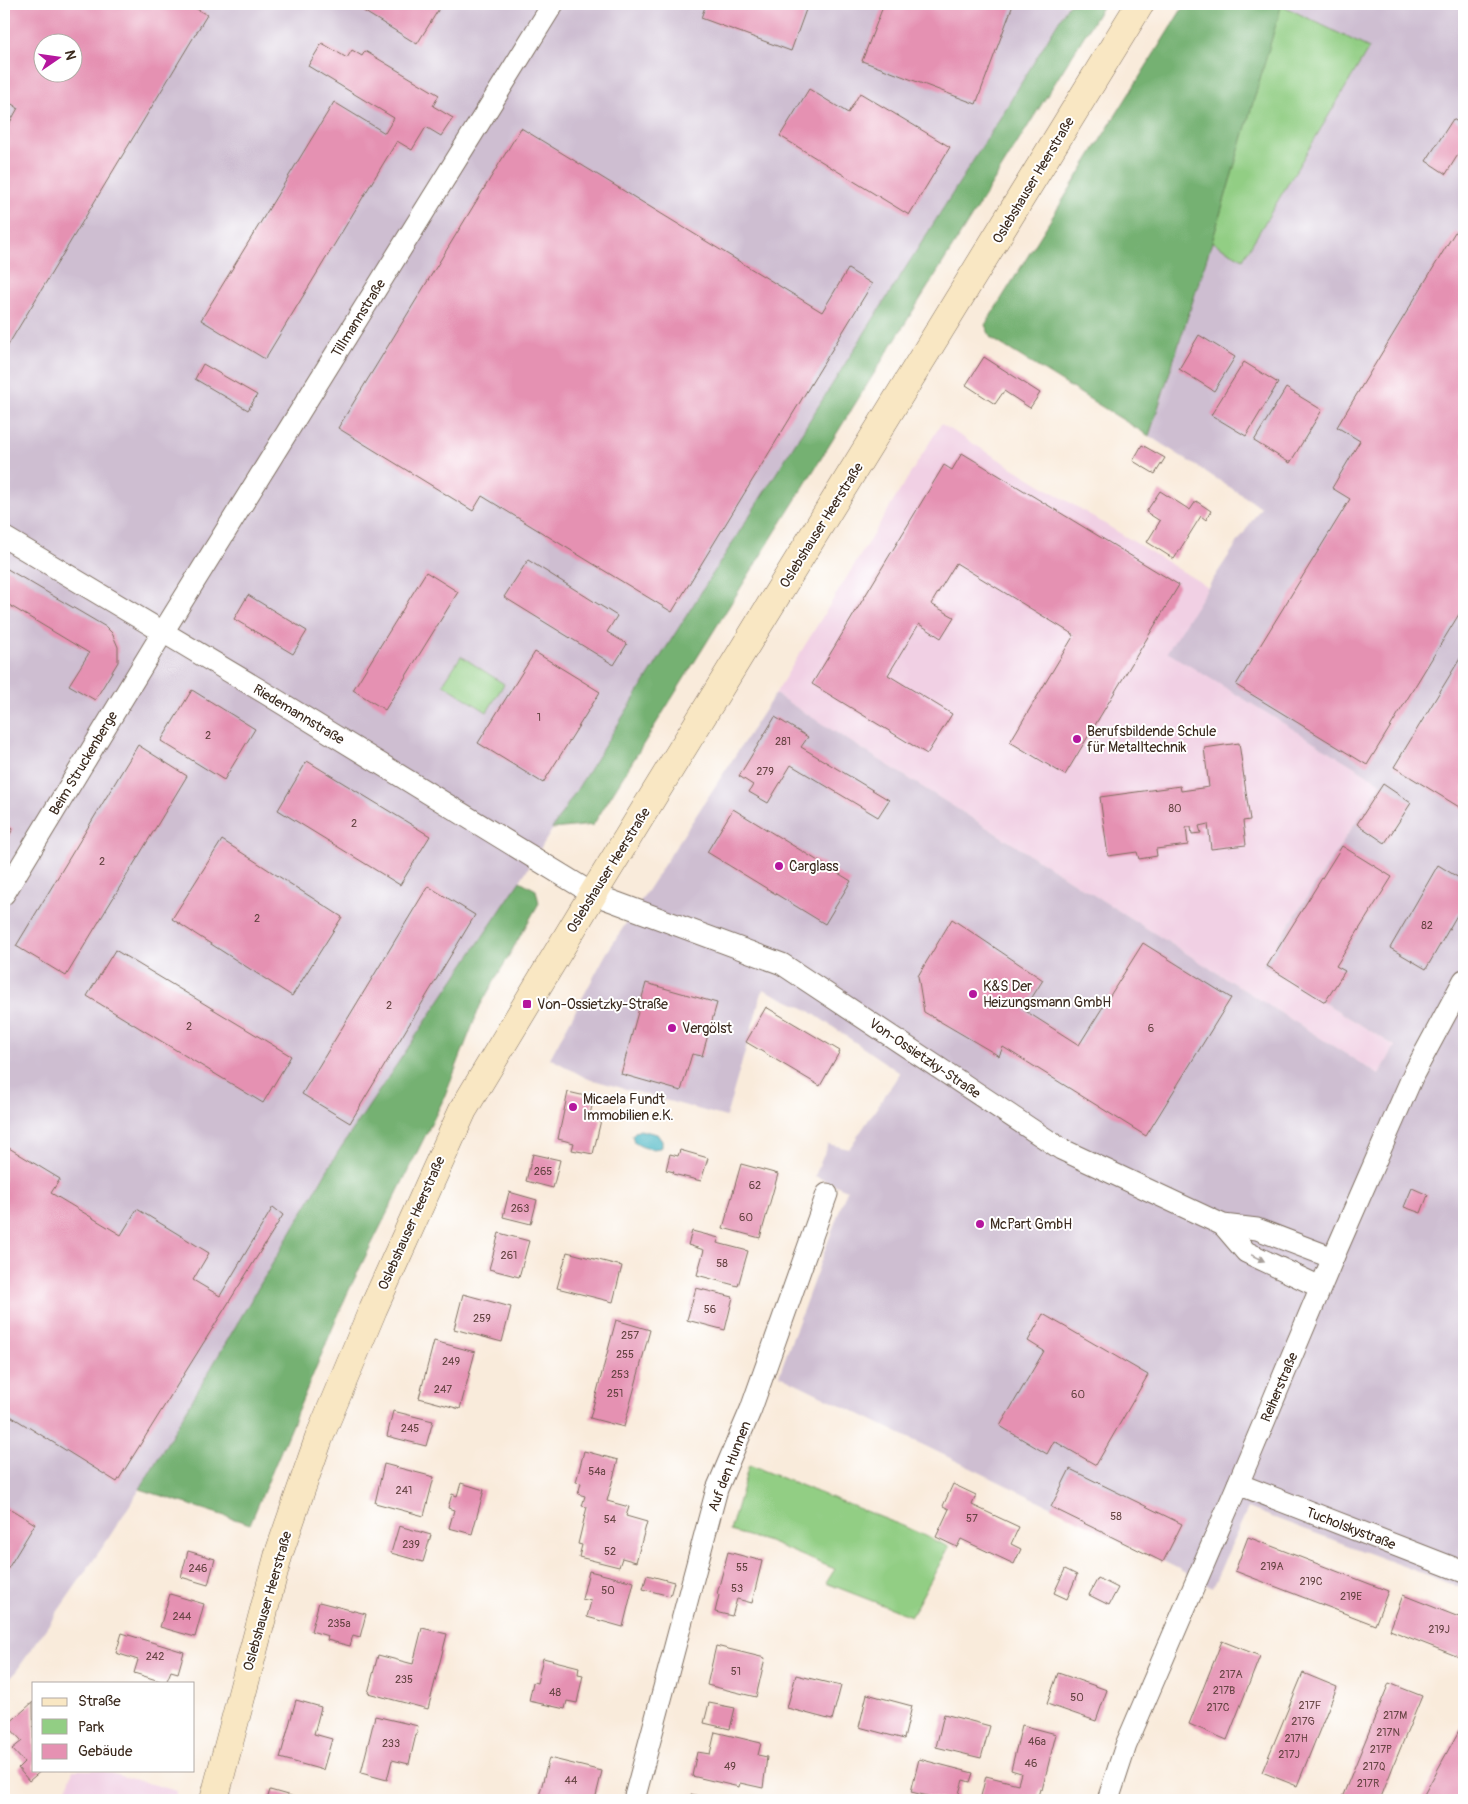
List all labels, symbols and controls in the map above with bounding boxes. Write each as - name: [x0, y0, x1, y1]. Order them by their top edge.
- north arrow: [32, 32, 82, 82]
- text: N: [61, 49, 80, 62]
- street label: Oslebshauser Heerstraße: [989, 114, 1078, 247]
- street label: Tillmannstraße: [328, 276, 389, 360]
- street label: Oslebshauser Heerstraße: [776, 459, 867, 591]
- street label: Riedemannstraße: [250, 681, 347, 748]
- street label: Beim Struckenberge: [46, 708, 121, 818]
- house number: 1: [537, 711, 541, 724]
- place label: Berufsbildende Schule für Metalltechnik: [1087, 723, 1216, 756]
- house number: 2: [205, 729, 211, 742]
- marker: Berufsbildende Schule für Metalltechnik: [1071, 733, 1083, 745]
- house number: 281: [775, 735, 791, 748]
- house number: 279: [756, 765, 774, 778]
- house number: 80: [1168, 802, 1182, 815]
- street label: Oslebshauser Heerstraße: [563, 804, 654, 936]
- house number: 2: [351, 817, 357, 830]
- house number: 2: [99, 855, 105, 868]
- place label: Carglass: [789, 858, 839, 875]
- marker: Carglass: [773, 860, 785, 872]
- house number: 2: [254, 912, 260, 925]
- house number: 82: [1421, 919, 1433, 932]
- place label: K&S Der Heizungsmann GmbH: [983, 978, 1111, 1011]
- marker: K&S Der Heizungsmann GmbH: [967, 988, 979, 1000]
- place label: Von-Ossietzky-Straße: [537, 996, 668, 1013]
- marker: Von-Ossietzky-Straße: [521, 998, 533, 1010]
- house number: 2: [386, 999, 392, 1012]
- street label: Von-Ossietzky-Straße: [866, 1015, 984, 1102]
- house number: 2: [186, 1020, 192, 1033]
- place label: Vergölst: [682, 1020, 733, 1037]
- marker: Vergölst: [666, 1022, 678, 1034]
- house number: 6: [1148, 1022, 1154, 1035]
- place label: Micaela Fundt Immobilien e.K.: [583, 1091, 674, 1124]
- marker: Micaela Fundt Immobilien e.K.: [567, 1101, 579, 1113]
- street label: Oslebshauser Heerstraße: [374, 1154, 449, 1293]
- house number: 265: [534, 1165, 552, 1178]
- house number: 62: [749, 1179, 761, 1192]
- house number: 263: [511, 1202, 529, 1215]
- house number: 60: [739, 1211, 753, 1224]
- place label: McPart GmbH: [990, 1216, 1072, 1233]
- marker: McPart GmbH: [974, 1218, 986, 1230]
- house number: 261: [501, 1249, 517, 1262]
- one-way arrow: [1251, 1254, 1265, 1262]
- house number: 58: [716, 1257, 728, 1270]
- house number: 56: [704, 1303, 716, 1316]
- house number: 259: [473, 1312, 491, 1325]
- house number: 257: [621, 1329, 639, 1342]
- house number: 255: [616, 1348, 634, 1361]
- street label: Reiherstraße: [1257, 1350, 1302, 1425]
- house number: 249: [442, 1355, 460, 1368]
- house number: 253: [611, 1368, 629, 1381]
- house number: 247: [434, 1383, 452, 1396]
- house number: 251: [607, 1387, 623, 1400]
- house number: 60: [1071, 1388, 1085, 1401]
- street label: Auf den Hunnen: [704, 1419, 754, 1514]
- house number: 245: [401, 1422, 419, 1435]
- house number: 54a: [588, 1465, 606, 1478]
- house number: 241: [396, 1484, 412, 1497]
- street label: Tucholskystraße: [1303, 1504, 1398, 1553]
- house number: 58: [1110, 1510, 1122, 1523]
- house number: 57: [966, 1512, 978, 1525]
- house number: 54: [604, 1513, 617, 1526]
- street label: Oslebshauser Heerstraße: [239, 1529, 296, 1673]
- house number: 239: [402, 1538, 420, 1551]
- house number: 52: [604, 1545, 616, 1558]
- house number: 219A: [1260, 1560, 1284, 1573]
- house number: 55: [736, 1561, 748, 1574]
- house number: 246: [189, 1562, 207, 1575]
- house number: 219C: [1300, 1575, 1323, 1588]
- house number: 53: [731, 1582, 743, 1595]
- house number: 50: [601, 1584, 615, 1597]
- house number: 219E: [1340, 1590, 1362, 1603]
- house number: 244: [173, 1610, 192, 1623]
- house number: 235a: [327, 1617, 351, 1630]
- house number: 219J: [1428, 1623, 1450, 1636]
- house number: 242: [146, 1650, 164, 1663]
- house number: 51: [731, 1665, 741, 1678]
- house number: 217A: [1219, 1668, 1243, 1681]
- house number: 235: [395, 1673, 413, 1686]
- legend: [32, 1682, 195, 1772]
- house number: 217B: [1213, 1684, 1235, 1697]
- house number: 48: [549, 1686, 561, 1699]
- house number: 50: [1070, 1691, 1084, 1704]
- text: Straße: [78, 1692, 121, 1711]
- house number: 217F: [1299, 1699, 1322, 1712]
- house number: 217C: [1206, 1701, 1230, 1714]
- house number: 217M: [1383, 1709, 1407, 1722]
- house number: 217G: [1291, 1715, 1315, 1728]
- text: Park: [78, 1718, 105, 1737]
- house number: 217N: [1376, 1726, 1400, 1739]
- house number: 217H: [1284, 1732, 1308, 1745]
- house number: 46a: [1028, 1735, 1046, 1748]
- house number: 233: [382, 1737, 400, 1750]
- text: Gebäude: [78, 1742, 133, 1761]
- house number: 217P: [1370, 1743, 1392, 1756]
- house number: 217J: [1278, 1748, 1300, 1761]
- house number: 46: [1025, 1757, 1037, 1770]
- house number: 49: [724, 1760, 736, 1773]
- house number: 217Q: [1363, 1760, 1386, 1773]
- house number: 44: [565, 1774, 578, 1787]
- house number: 217R: [1357, 1777, 1379, 1790]

